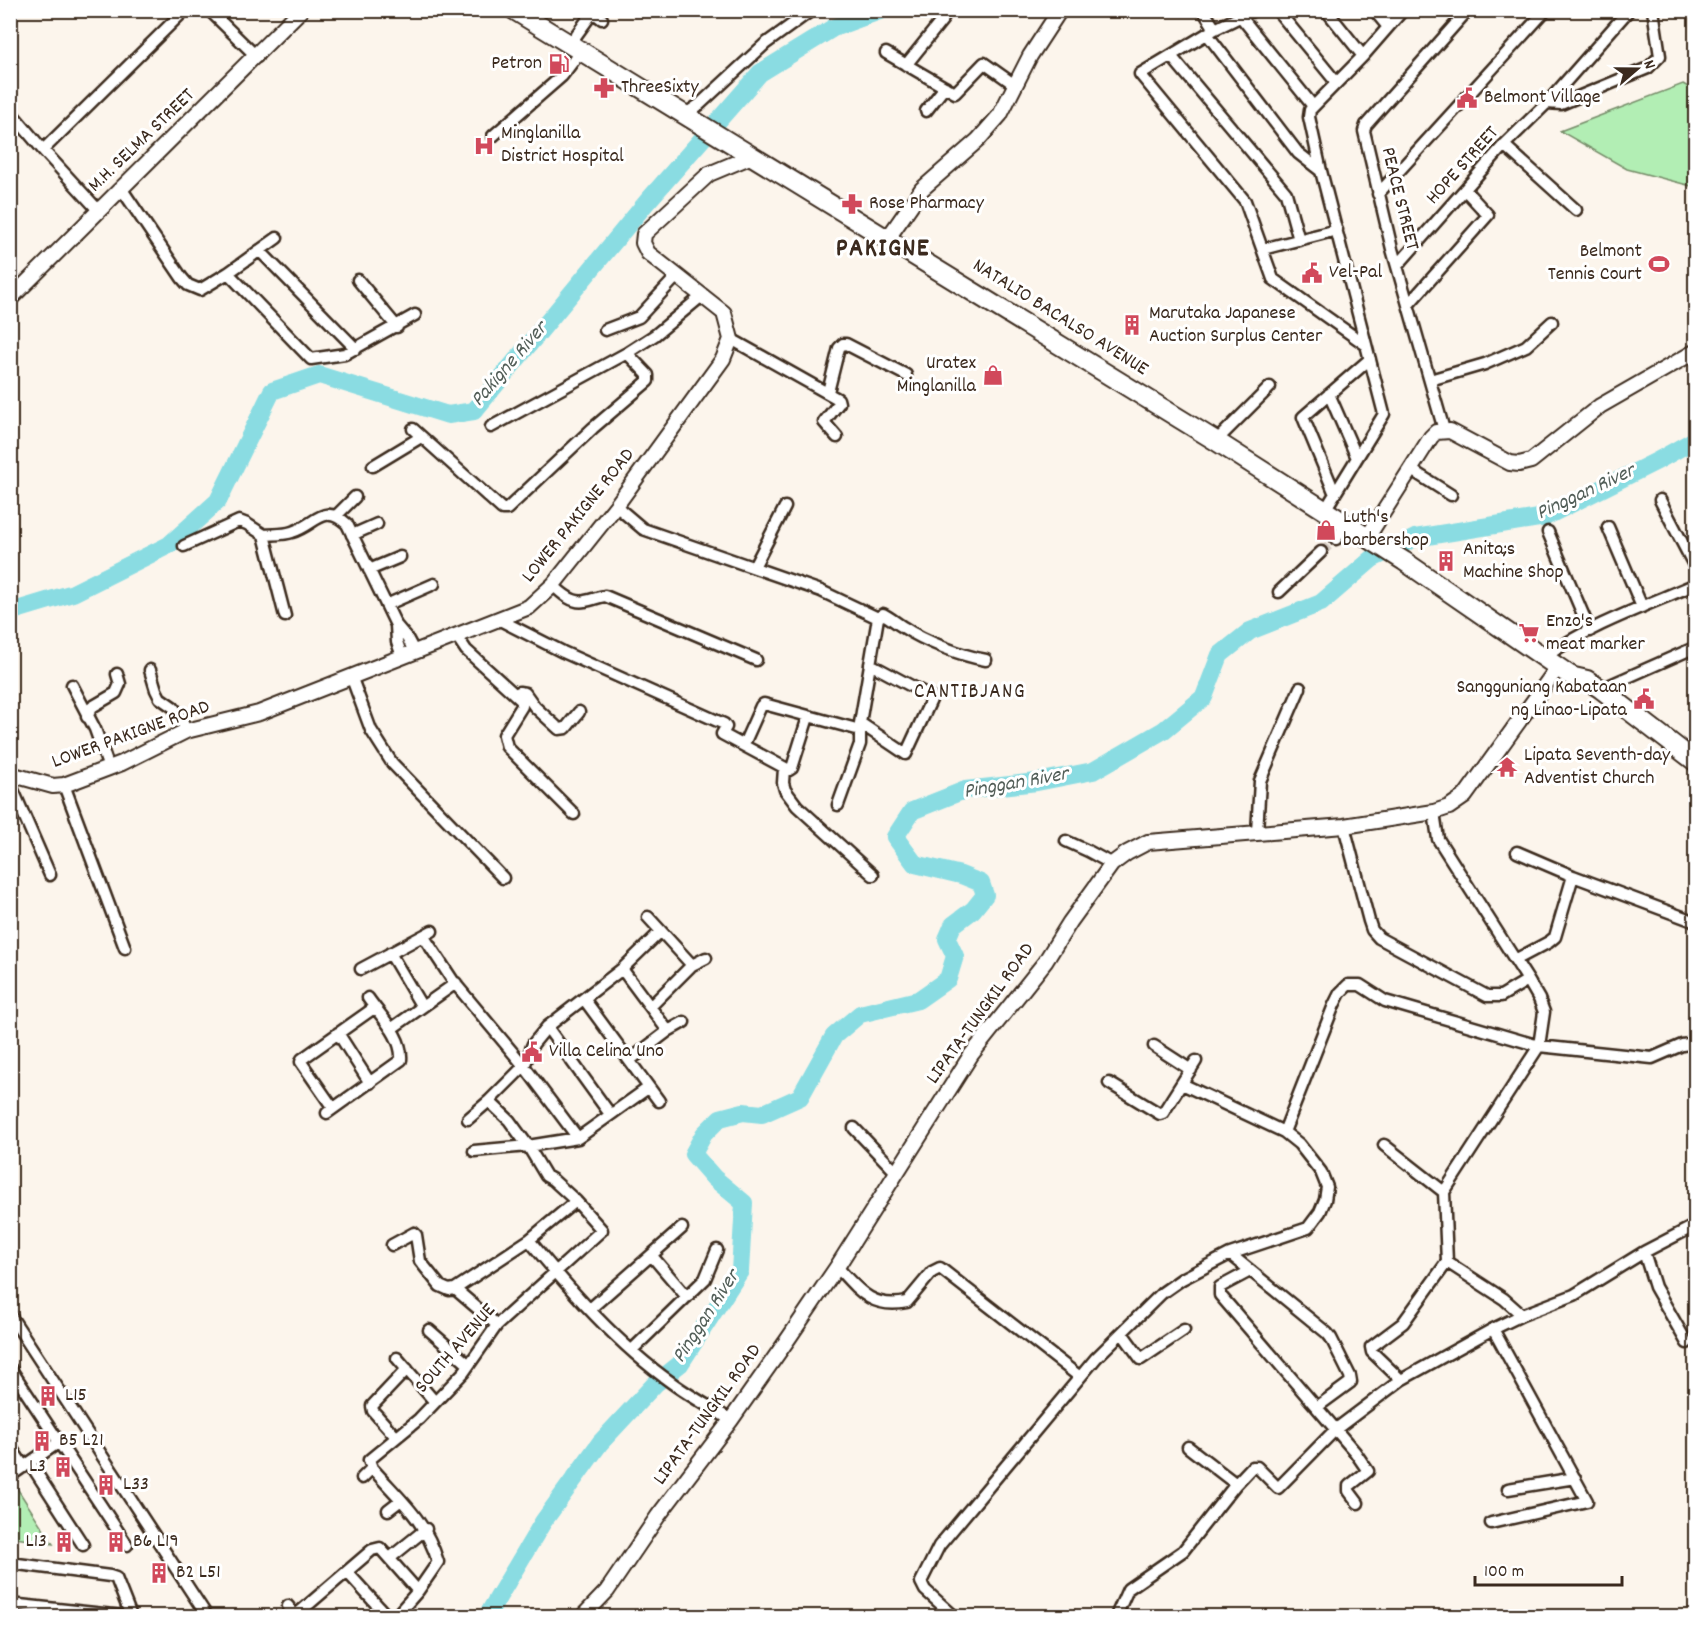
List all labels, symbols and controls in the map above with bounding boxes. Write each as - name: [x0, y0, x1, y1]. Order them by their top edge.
- north arrow: [1607, 39, 1667, 99]
- place label: Petron: [491, 50, 542, 78]
- fuel station icon: Petron: [547, 52, 571, 76]
- text: N: [1637, 57, 1661, 72]
- place label: ThreeSixty: [621, 74, 699, 102]
- pharmacy icon: ThreeSixty: [592, 76, 616, 100]
- street label: M.H. SELMA STREET: [82, 83, 202, 199]
- place label: Belmont Village: [1484, 84, 1601, 112]
- public building icon: Belmont Village: [1455, 86, 1479, 110]
- place label: Minglanilla District Hospital: [501, 120, 624, 171]
- street label: HOPE STREET: [1420, 121, 1506, 211]
- hospital icon: Minglanilla District Hospital: [472, 134, 496, 158]
- street label: PEACE STREET: [1373, 145, 1425, 253]
- place label: Rose Pharmacy: [869, 190, 985, 218]
- pharmacy icon: Rose Pharmacy: [840, 192, 864, 216]
- district label: PAKIGNE: [836, 231, 930, 268]
- place label: Belmont Tennis Court: [1548, 238, 1642, 289]
- street label: NATALIO BACALSO AVENUE: [967, 252, 1153, 384]
- sports icon: Belmont Tennis Court: [1647, 252, 1671, 276]
- place label: Vel-Pal: [1329, 259, 1382, 287]
- public building icon: Vel-Pal: [1300, 261, 1324, 285]
- place label: Marutaka Japanese Auction Surplus Center: [1149, 300, 1323, 351]
- building icon: Marutaka Japanese Auction Surplus Center: [1120, 313, 1144, 337]
- water label: Pakigne River: [464, 314, 557, 414]
- place label: Uratex Minglanilla: [897, 350, 977, 401]
- shop icon: Uratex Minglanilla: [981, 363, 1005, 387]
- street label: LOWER PAKIGNE ROAD: [516, 443, 642, 589]
- water label: Pinggan River: [1532, 456, 1642, 529]
- place label: Luth's barbershop: [1343, 504, 1429, 555]
- shop icon: Luth's barbershop: [1314, 518, 1338, 542]
- place label: Anita;s Machine Shop: [1463, 536, 1564, 587]
- building icon: Anita;s Machine Shop: [1434, 549, 1458, 573]
- place label: Enzo's meat marker: [1546, 608, 1645, 659]
- supermarket icon: Enzo's meat marker: [1517, 621, 1541, 645]
- place label: Sangguniang Kabataan ng Linao-Lipata: [1457, 674, 1628, 725]
- district label: CANTIBJANG: [914, 678, 1026, 708]
- public building icon: Sangguniang Kabataan ng Linao-Lipata: [1632, 687, 1656, 711]
- street label: LOWER PAKIGNE ROAD: [48, 693, 214, 777]
- place label: Lipata Seventh-day Adventist Church: [1524, 742, 1671, 793]
- temple icon: Lipata Seventh-day Adventist Church: [1495, 755, 1519, 779]
- water label: Pinggan River: [961, 760, 1073, 808]
- street label: LIPATA-TUNGKIL ROAD: [920, 938, 1042, 1090]
- place label: Villa Celina Uno: [549, 1038, 664, 1066]
- public building icon: Villa Celina Uno: [520, 1040, 544, 1064]
- water label: Pinggan River: [666, 1263, 750, 1369]
- street label: SOUTH AVENUE: [409, 1298, 503, 1400]
- street label: LIPATA-TUNGKIL ROAD: [647, 1339, 769, 1491]
- place label: L15: [65, 1382, 87, 1410]
- building icon: L15: [36, 1384, 60, 1408]
- place label: B5 L21: [59, 1427, 104, 1455]
- building icon: B5 L21: [30, 1429, 54, 1453]
- place label: L3: [29, 1453, 46, 1481]
- building icon: L3: [51, 1455, 75, 1479]
- place label: L33: [123, 1471, 149, 1499]
- building icon: L33: [94, 1473, 118, 1497]
- place label: L13: [26, 1528, 47, 1556]
- place label: B6 L19: [133, 1528, 179, 1556]
- building icon: L13: [52, 1530, 76, 1554]
- building icon: B6 L19: [104, 1530, 128, 1554]
- scale bar: [1475, 1549, 1622, 1587]
- place label: B2 L51: [176, 1559, 221, 1587]
- text: 100 m: [1484, 1560, 1524, 1585]
- building icon: B2 L51: [147, 1561, 171, 1585]

